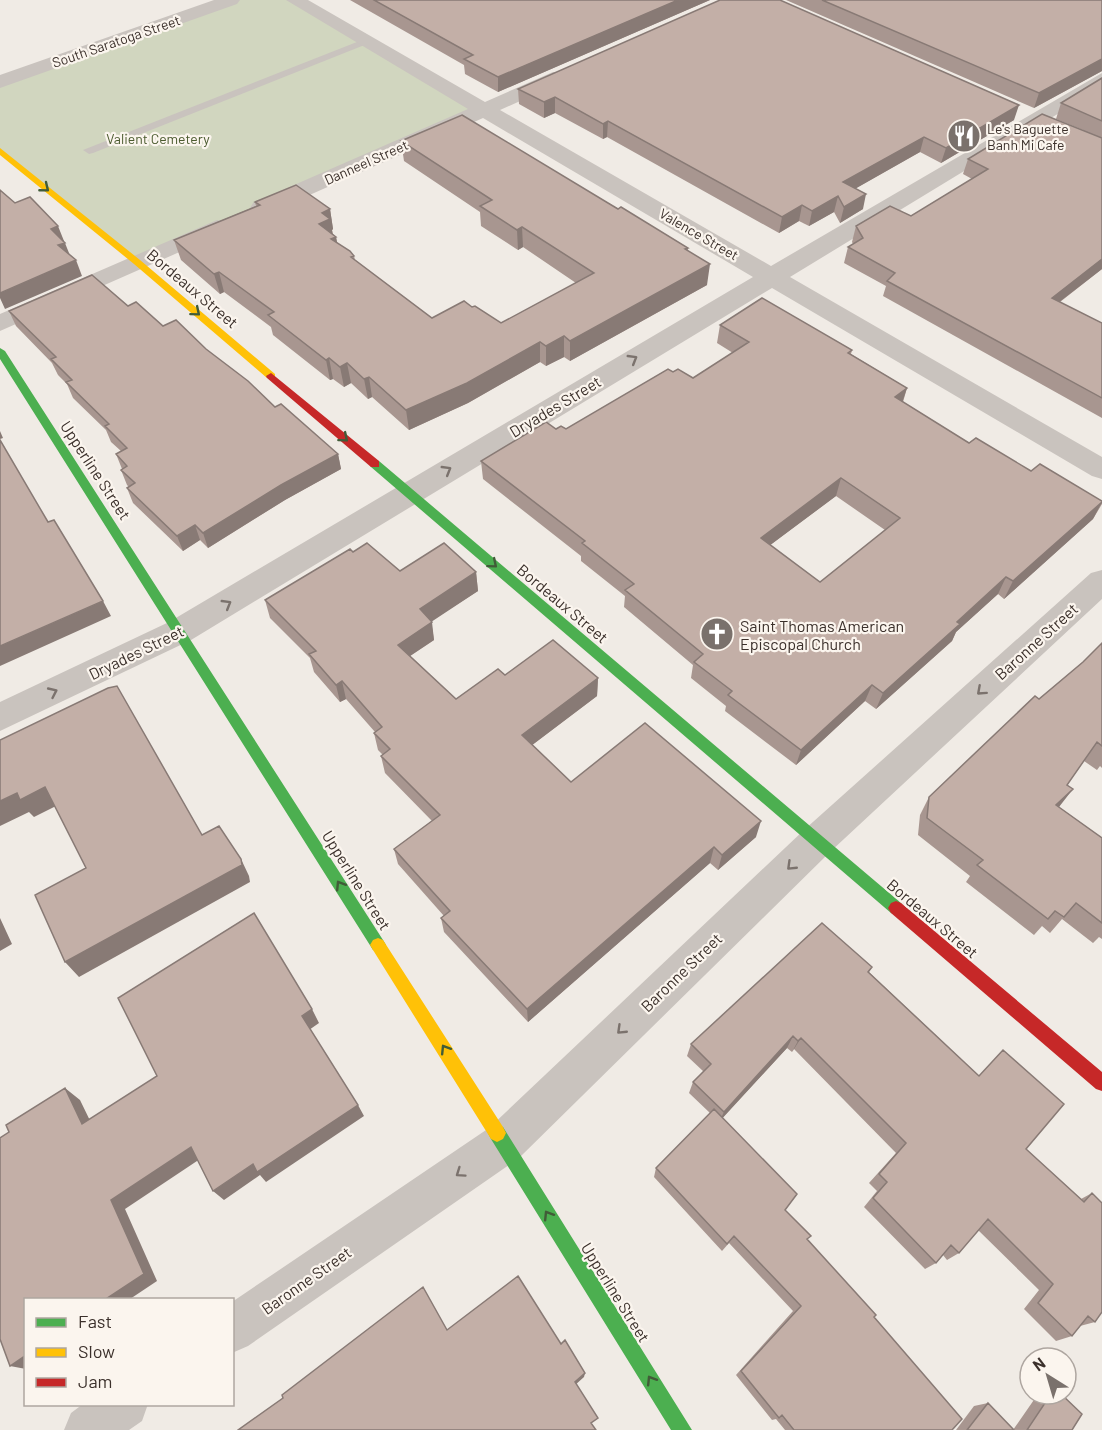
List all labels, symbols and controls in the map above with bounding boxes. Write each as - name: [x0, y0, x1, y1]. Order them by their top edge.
- street label: South Saratoga Street: [50, 11, 182, 71]
- restaurant icon: Le's Baguette Banh Mi Cafe: [946, 118, 982, 154]
- place label: Le's Baguette Banh Mi Cafe: [987, 120, 1069, 153]
- park label: Valient Cemetery: [106, 130, 210, 147]
- street label: Danneel Street: [321, 136, 411, 188]
- one-way arrow: [38, 180, 49, 191]
- street label: Valence Street: [656, 204, 742, 264]
- street label: Bordeaux Street: [144, 244, 242, 332]
- one-way arrow: [189, 305, 200, 316]
- one-way arrow: [627, 355, 637, 367]
- street label: Dryades Street: [506, 371, 604, 441]
- street label: Upperline Street: [57, 417, 135, 523]
- one-way arrow: [337, 431, 348, 442]
- one-way arrow: [441, 466, 451, 477]
- one-way arrow: [486, 557, 497, 568]
- street label: Bordeaux Street: [514, 559, 612, 647]
- street label: Baronne Street: [991, 599, 1081, 683]
- one-way arrow: [220, 600, 231, 611]
- church icon: Saint Thomas American Episcopal Church: [699, 616, 735, 652]
- place label: Saint Thomas American Episcopal Church: [740, 616, 904, 653]
- street label: Dryades Street: [85, 621, 187, 683]
- one-way arrow: [977, 684, 988, 695]
- one-way arrow: [46, 687, 57, 699]
- street label: Upperline Street: [319, 827, 395, 933]
- one-way arrow: [788, 858, 799, 869]
- street label: Bordeaux Street: [884, 874, 982, 962]
- one-way arrow: [337, 880, 348, 891]
- street label: Baronne Street: [637, 929, 725, 1015]
- one-way arrow: [617, 1023, 627, 1034]
- one-way arrow: [440, 1045, 452, 1055]
- one-way arrow: [455, 1166, 466, 1177]
- one-way arrow: [545, 1210, 556, 1221]
- street label: Upperline Street: [578, 1239, 654, 1345]
- street label: Baronne Street: [257, 1242, 355, 1318]
- legend: [24, 1298, 234, 1406]
- text: Fast: [78, 1310, 112, 1332]
- text: Slow: [78, 1340, 115, 1362]
- north arrow: [1018, 1346, 1078, 1406]
- text: N: [1029, 1353, 1049, 1374]
- text: Jam: [78, 1370, 112, 1392]
- one-way arrow: [646, 1376, 658, 1386]

